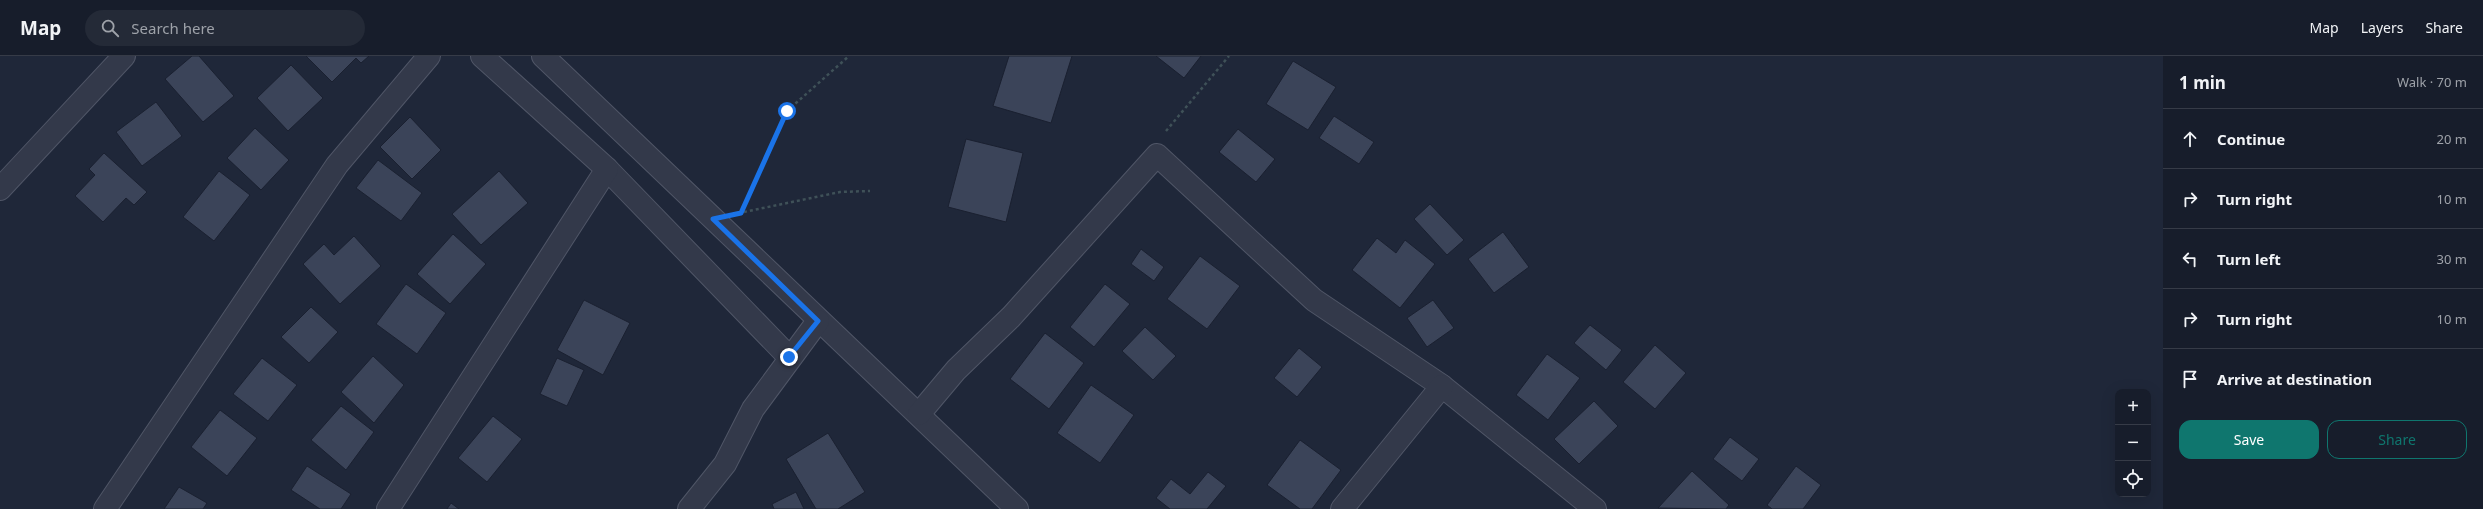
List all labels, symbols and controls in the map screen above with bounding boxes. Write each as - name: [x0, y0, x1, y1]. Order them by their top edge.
- search box: [85, 10, 365, 46]
- text: Map: [20, 15, 61, 41]
- icon: search: [99, 17, 121, 39]
- text: Search here: [131, 18, 215, 38]
- text: Map: [2310, 18, 2339, 37]
- text: Layers: [2361, 18, 2403, 37]
- text: Share: [2425, 18, 2463, 37]
- text: 1 min: [2179, 71, 2226, 94]
- text: Walk · 70 m: [2397, 73, 2467, 91]
- route start: [778, 102, 796, 120]
- icon: ahead: [2179, 128, 2201, 150]
- text: Continue: [2217, 129, 2285, 149]
- text: 20 m: [2437, 130, 2467, 148]
- icon: right: [2179, 188, 2201, 210]
- text: Turn right: [2217, 189, 2292, 209]
- text: 10 m: [2437, 190, 2467, 208]
- icon: left: [2179, 248, 2201, 270]
- text: Turn left: [2217, 249, 2281, 269]
- text: 30 m: [2437, 250, 2467, 268]
- icon: right: [2179, 308, 2201, 330]
- text: Turn right: [2217, 309, 2292, 329]
- text: 10 m: [2437, 310, 2467, 328]
- route end: [780, 348, 798, 366]
- icon: arrive: [2179, 368, 2201, 390]
- text: Arrive at destination: [2217, 369, 2372, 389]
- map controls: [2115, 389, 2151, 497]
- button: +: [2115, 389, 2151, 425]
- button: Save: [2179, 420, 2319, 459]
- button: Share: [2327, 420, 2467, 459]
- button: −: [2115, 425, 2151, 461]
- button: locate: [2115, 461, 2151, 497]

